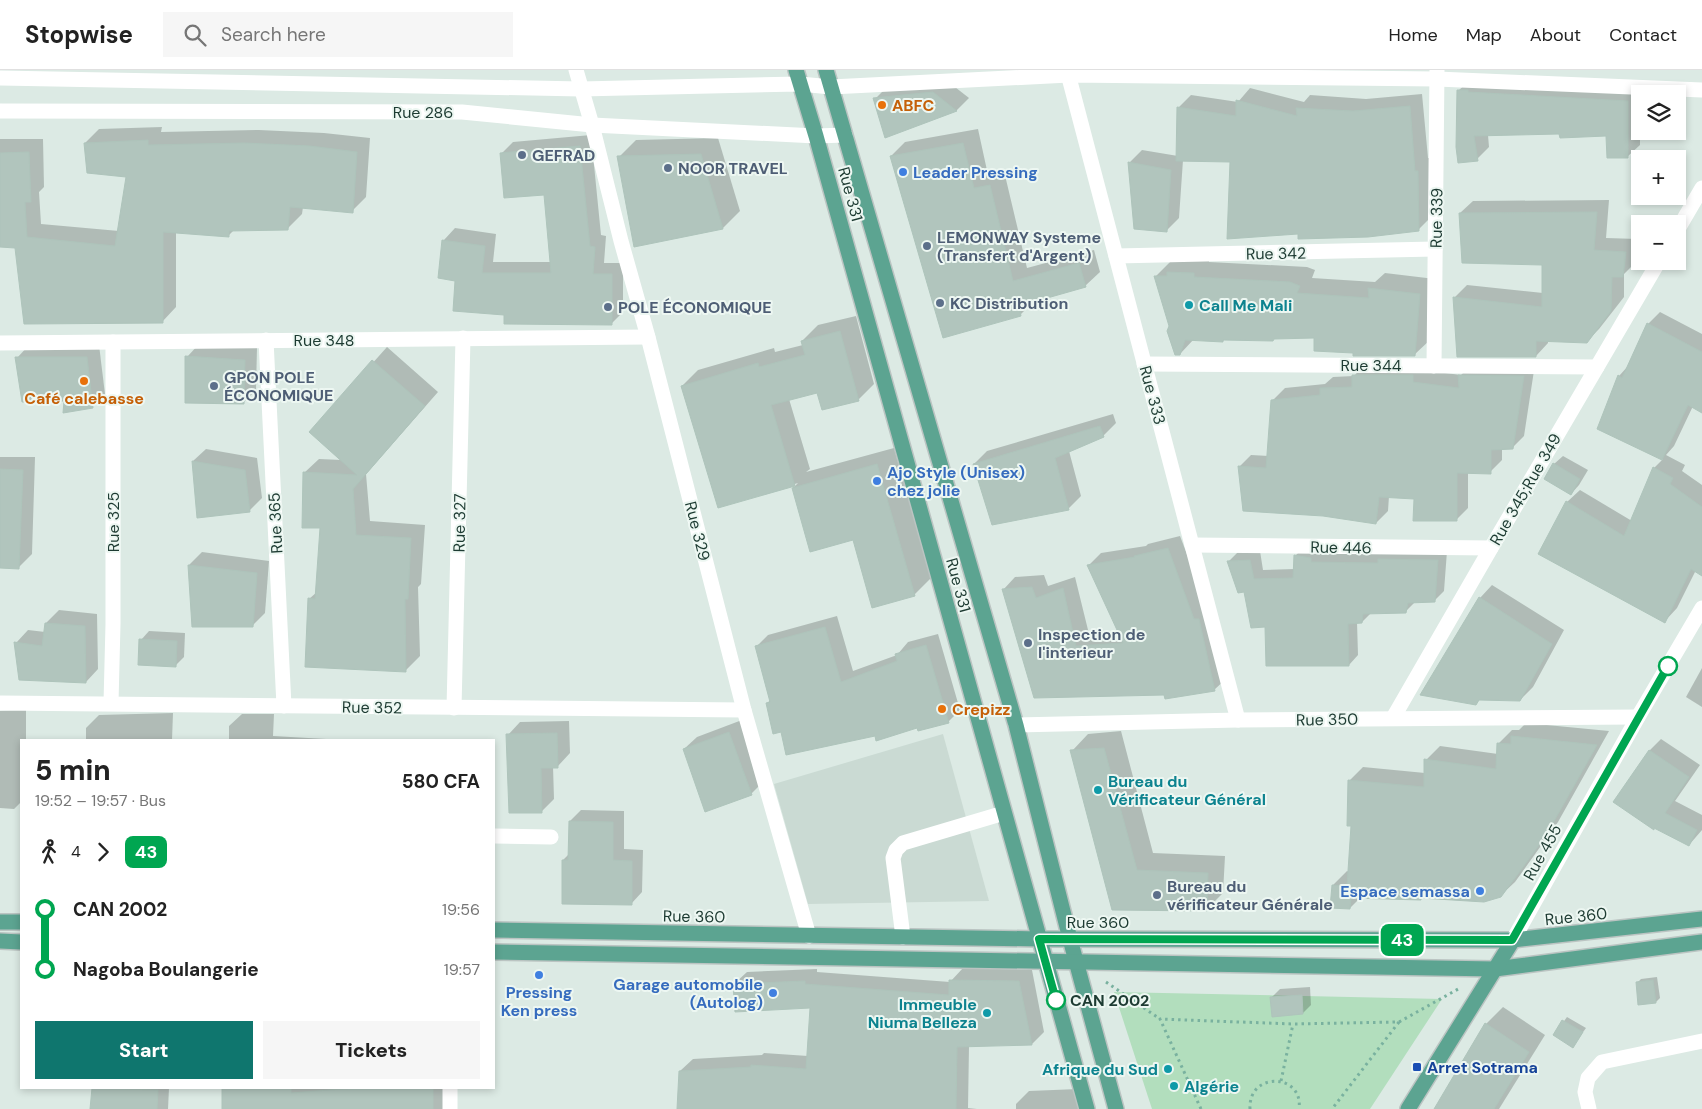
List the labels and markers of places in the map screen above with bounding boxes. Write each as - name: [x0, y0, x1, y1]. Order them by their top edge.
- place label: ABFC: [892, 95, 934, 116]
- marker: ABFC: [876, 99, 888, 111]
- place label: GEFRAD: [532, 145, 595, 166]
- marker: GEFRAD: [516, 149, 528, 161]
- place label: NOOR TRAVEL: [678, 158, 788, 179]
- marker: NOOR TRAVEL: [662, 162, 674, 174]
- place label: Leader Pressing: [913, 162, 1038, 183]
- marker: Leader Pressing: [897, 166, 909, 178]
- place label: LEMONWAY Systeme (Transfert d'Argent): [937, 227, 1101, 266]
- marker: LEMONWAY Systeme (Transfert d'Argent): [921, 240, 933, 252]
- place label: KC Distribution: [950, 293, 1068, 314]
- place label: Call Me Mali: [1199, 295, 1292, 316]
- place label: POLE ÉCONOMIQUE: [618, 297, 772, 318]
- marker: KC Distribution: [934, 297, 946, 309]
- marker: Call Me Mali: [1183, 299, 1195, 311]
- marker: POLE ÉCONOMIQUE: [602, 301, 614, 313]
- place label: GPON POLE ÉCONOMIQUE: [224, 367, 333, 406]
- marker: Café calebasse: [78, 375, 90, 387]
- marker: GPON POLE ÉCONOMIQUE: [208, 380, 220, 392]
- place label: Café calebasse: [24, 388, 144, 409]
- place label: Ajo Style (Unisex) chez jolie: [887, 462, 1025, 501]
- marker: Ajo Style (Unisex) chez jolie: [871, 475, 883, 487]
- place label: Inspection de l'interieur: [1038, 624, 1145, 663]
- marker: Inspection de l'interieur: [1022, 637, 1034, 649]
- unlabelled marker: [1658, 656, 1678, 676]
- place label: Crepizz: [952, 699, 1011, 720]
- marker: Crepizz: [936, 703, 948, 715]
- place label: Bureau du Vérificateur Général: [1108, 771, 1266, 810]
- marker: Bureau du Vérificateur Général: [1092, 784, 1104, 796]
- place label: Bureau du vérificateur Générale: [1167, 876, 1333, 915]
- place label: Espace semassa: [1340, 881, 1470, 902]
- marker: Espace semassa: [1474, 885, 1486, 897]
- marker: Bureau du vérificateur Générale: [1151, 889, 1163, 901]
- marker: Pressing Ken press: [533, 969, 545, 981]
- place label: Garage automobile (Autolog): [613, 974, 763, 1013]
- place label: Pressing Ken press: [501, 982, 577, 1021]
- marker: Garage automobile (Autolog): [767, 987, 779, 999]
- marker: CAN 2002: [1046, 990, 1066, 1010]
- place label: CAN 2002: [1070, 990, 1149, 1011]
- place label: Immeuble Niuma Belleza: [868, 994, 977, 1033]
- marker: Immeuble Niuma Belleza: [981, 1007, 993, 1019]
- place label: Arret Sotrama: [1427, 1057, 1538, 1078]
- place label: Afrique du Sud: [1042, 1059, 1158, 1080]
- marker: Arret Sotrama: [1411, 1061, 1423, 1073]
- marker: Afrique du Sud: [1162, 1063, 1174, 1075]
- place label: Algérie: [1184, 1076, 1239, 1097]
- marker: Algérie: [1168, 1080, 1180, 1092]

